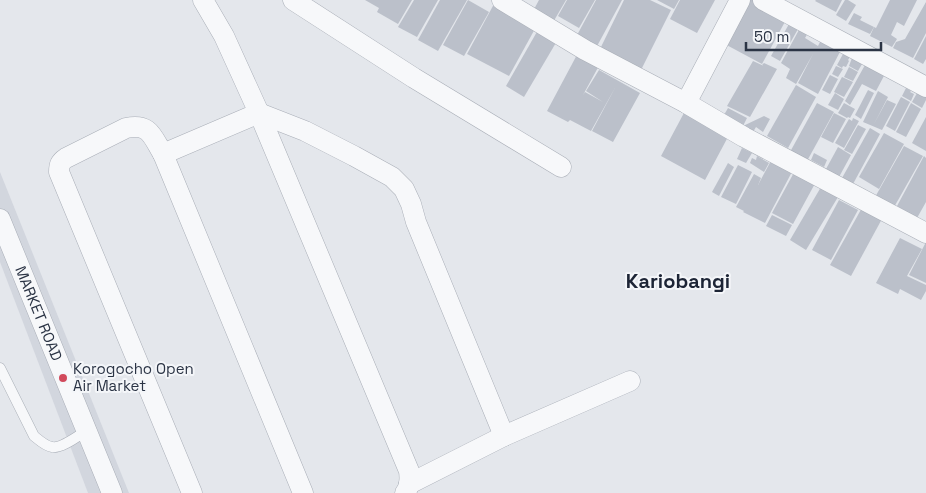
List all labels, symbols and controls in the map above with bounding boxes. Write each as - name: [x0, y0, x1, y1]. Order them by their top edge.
- scale bar: [746, 20, 881, 52]
- text: 50 m: [754, 27, 789, 46]
- street label: MARKET ROAD: [11, 263, 67, 363]
- district label: Kariobangi: [626, 268, 730, 294]
- place label: Korogocho Open Air Market: [73, 359, 194, 395]
- marker: Korogocho Open Air Market: [57, 372, 69, 384]

